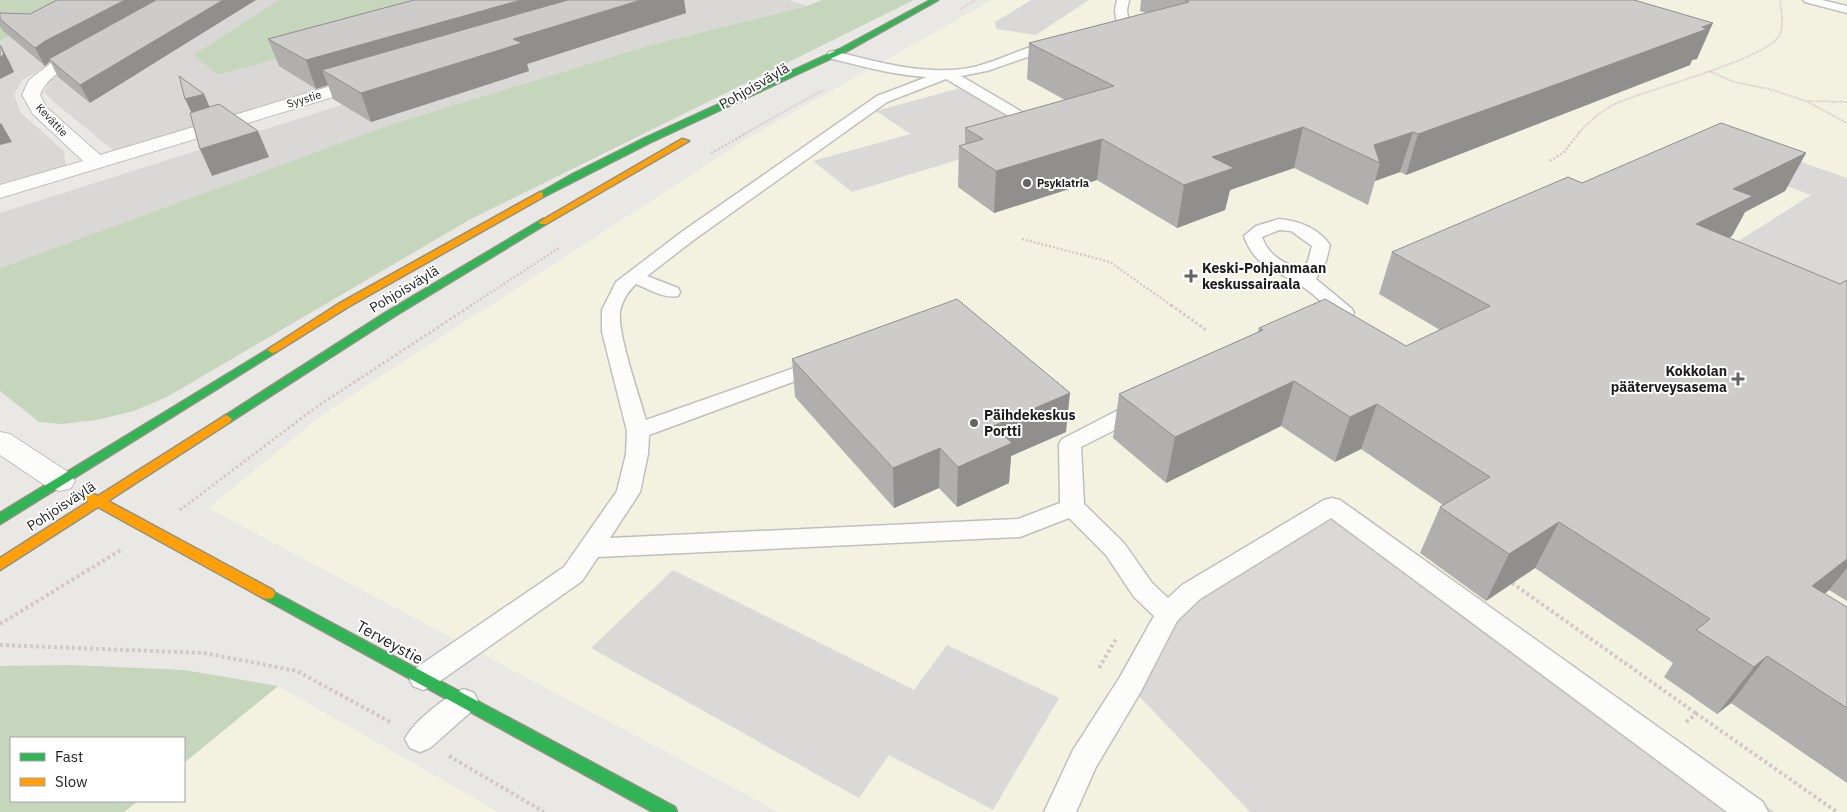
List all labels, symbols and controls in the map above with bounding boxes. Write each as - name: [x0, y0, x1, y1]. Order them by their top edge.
- street label: Pohjoisväylä: [716, 58, 793, 113]
- street label: Syystie: [285, 87, 323, 111]
- street label: Kevättie: [33, 101, 71, 139]
- place label: Psykiatria: [1037, 176, 1089, 190]
- marker: Psykiatria: [1021, 177, 1033, 189]
- place label: Keski-Pohjanmaan keskussairaala: [1202, 259, 1326, 293]
- street label: Pohjoisväylä: [366, 261, 442, 317]
- marker: Keski-Pohjanmaan keskussairaala: [1184, 269, 1198, 283]
- place label: Kokkolan pääterveysasema: [1611, 362, 1727, 396]
- marker: Kokkolan pääterveysasema: [1731, 372, 1745, 386]
- place label: Päihdekeskus Portti: [984, 406, 1076, 440]
- marker: Päihdekeskus Portti: [968, 417, 980, 429]
- street label: Pohjoisväylä: [23, 477, 99, 535]
- street label: Terveystie: [353, 615, 427, 669]
- legend: [10, 737, 185, 802]
- text: Fast: [55, 747, 83, 766]
- text: Slow: [55, 772, 88, 791]

